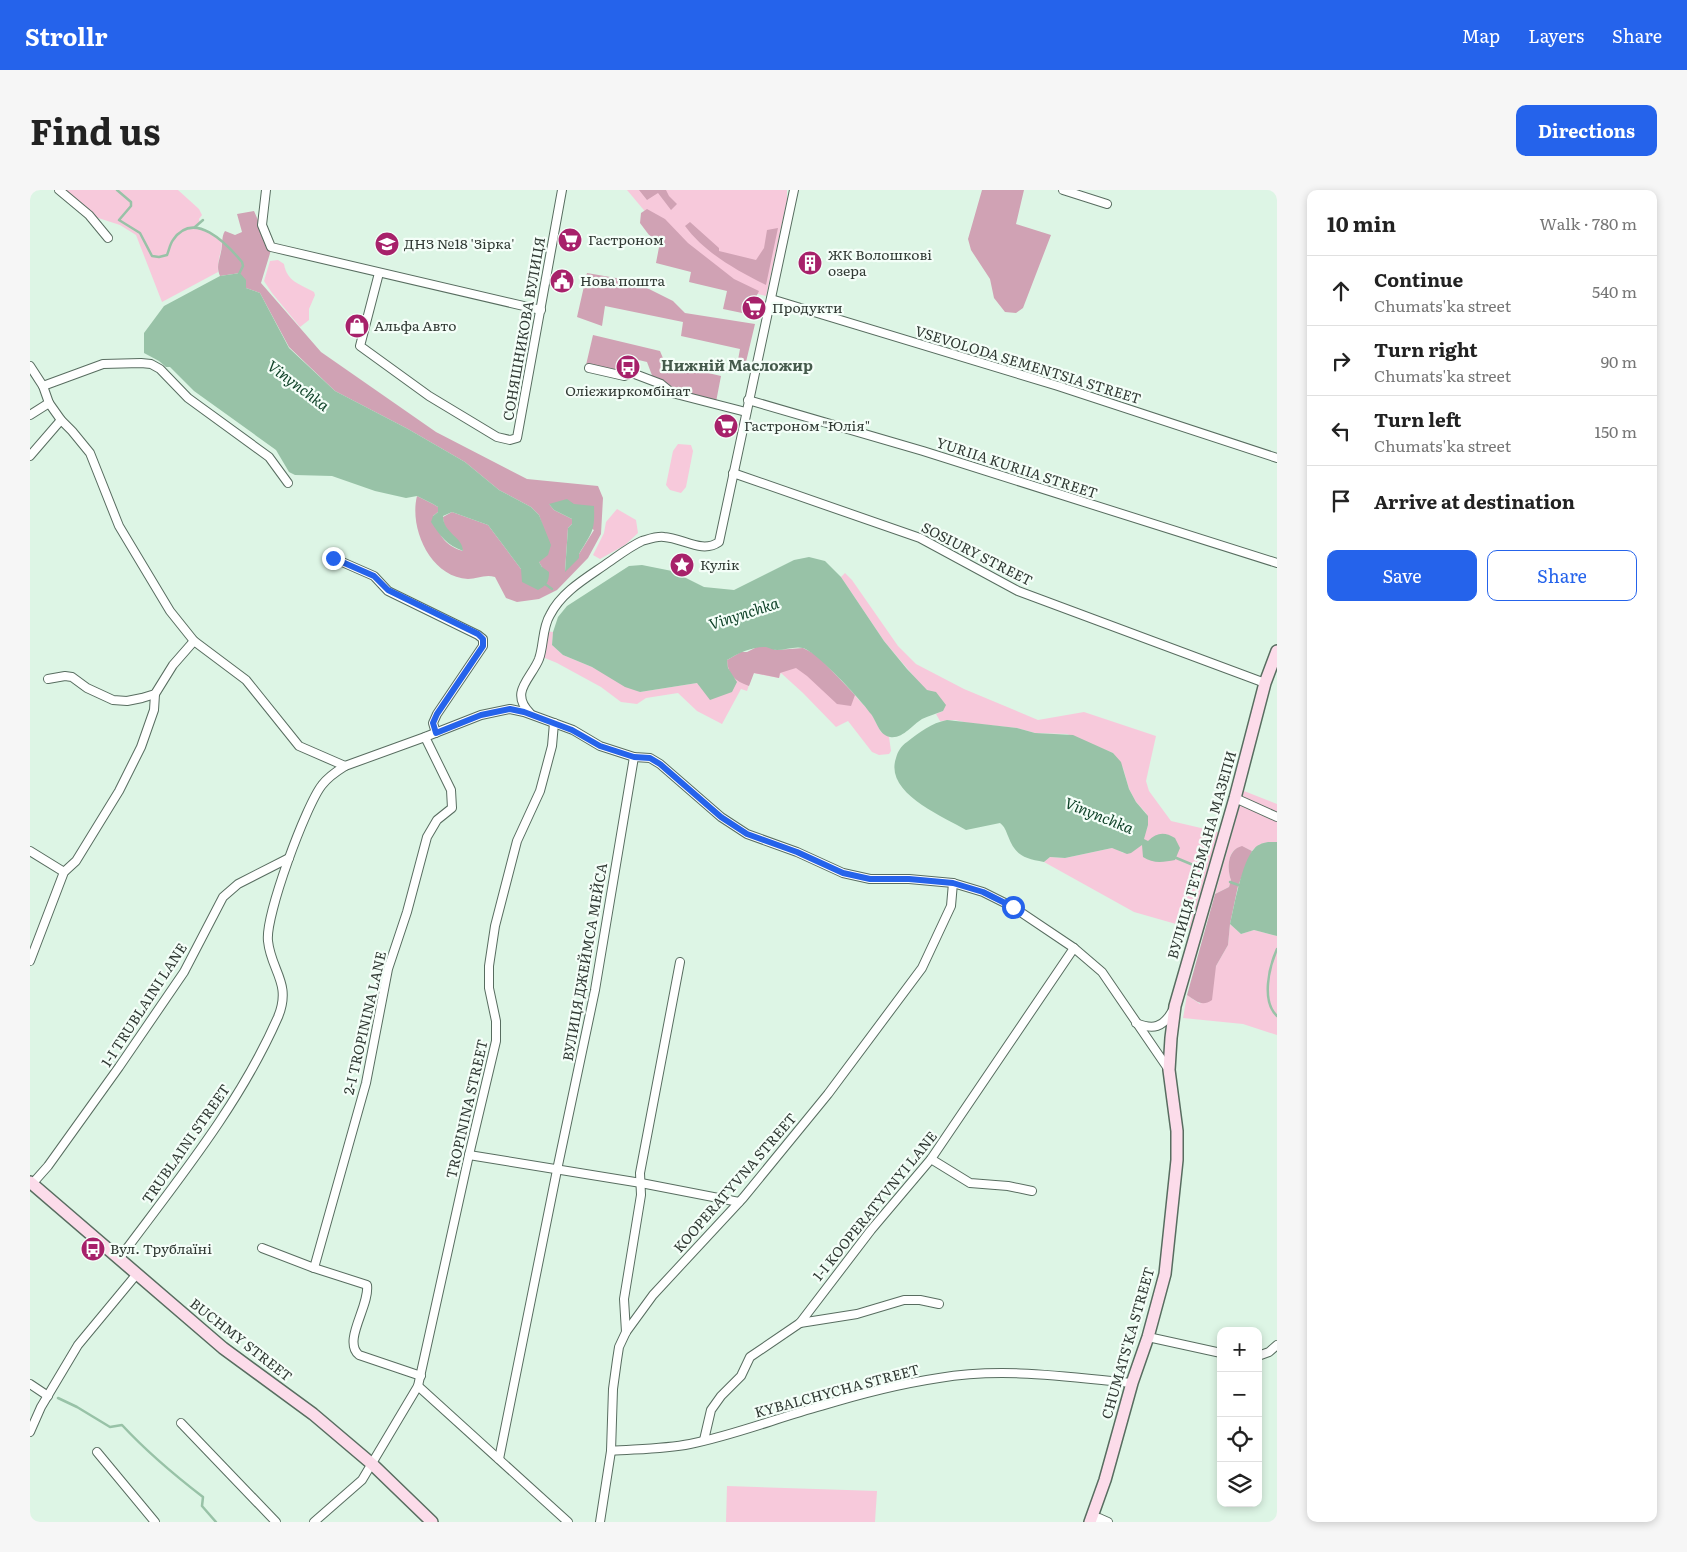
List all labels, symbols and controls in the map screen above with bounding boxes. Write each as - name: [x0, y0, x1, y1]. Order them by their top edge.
- text: Strollr: [25, 18, 108, 53]
- text: Map: [1462, 22, 1500, 49]
- text: Layers: [1528, 22, 1584, 49]
- text: Share: [1612, 22, 1662, 49]
- text: Find us: [30, 104, 160, 156]
- button: Directions: [1516, 105, 1657, 156]
- text: 10 min: [1327, 207, 1396, 238]
- text: Walk · 780 m: [1539, 211, 1637, 235]
- supermarket icon: Гастроном: [557, 227, 583, 253]
- place label: Гастроном: [588, 229, 664, 249]
- school or university icon: ДНЗ №18 'Зірка': [374, 231, 400, 257]
- place label: ДНЗ №18 'Зірка': [404, 233, 515, 253]
- street label: СОНЯШНИКОВА ВУЛИЦЯ: [497, 235, 549, 422]
- place label: ЖК Волошкові озера: [828, 244, 932, 280]
- building icon: ЖК Волошкові озера: [797, 250, 823, 276]
- text: Continue: [1374, 265, 1463, 293]
- public building icon: Нова пошта: [549, 268, 575, 294]
- place label: Нова пошта: [580, 270, 666, 290]
- icon: ahead: [1327, 277, 1355, 305]
- text: 540 m: [1592, 279, 1637, 303]
- text: Chumats'ka street: [1374, 293, 1511, 317]
- supermarket icon: Продукти: [741, 295, 767, 321]
- place label: Продукти: [772, 297, 843, 317]
- shop icon: Альфа Авто: [344, 313, 370, 339]
- place label: Альфа Авто: [374, 315, 457, 335]
- street label: VSEVOLODA SEMENTSIA STREET: [913, 320, 1144, 408]
- text: Turn right: [1374, 335, 1478, 363]
- icon: right: [1327, 347, 1355, 375]
- text: 90 m: [1601, 349, 1637, 373]
- district label: Нижній Масложир: [661, 353, 813, 376]
- water label: Vinynchka: [263, 354, 335, 416]
- bus stop icon: Олієжиркомбінат: [615, 354, 641, 380]
- text: Chumats'ka street: [1374, 363, 1511, 387]
- place label: Олієжиркомбінат: [565, 380, 691, 400]
- text: Turn left: [1374, 405, 1461, 433]
- supermarket icon: Гастроном "Юлія": [713, 413, 739, 439]
- place label: Гастроном "Юлія": [744, 415, 870, 435]
- icon: left: [1327, 417, 1355, 445]
- text: 150 m: [1594, 419, 1637, 443]
- street label: YURIIA KURIIA STREET: [934, 431, 1101, 503]
- text: Chumats'ka street: [1374, 433, 1511, 457]
- icon: arrive: [1327, 487, 1355, 515]
- text: Arrive at destination: [1374, 487, 1575, 515]
- street label: SOSIURY STREET: [918, 516, 1037, 590]
- route end: [322, 547, 345, 570]
- button: Save: [1327, 550, 1477, 601]
- button: Share: [1487, 550, 1637, 601]
- place icon: Кулік: [669, 552, 695, 578]
- place label: Кулік: [700, 554, 740, 574]
- water label: Vinynchka: [706, 590, 782, 635]
- street label: ВУЛИЦЯ ГЕТЬМАНА МАЗЕПИ: [1162, 748, 1240, 961]
- water label: Vinynchka: [1062, 790, 1138, 839]
- street label: ВУЛИЦЯ ДЖЕЙМСА МЕЙСА: [557, 860, 611, 1063]
- route start: [1002, 896, 1025, 919]
- street label: 1-I TRUBLAINI LANE: [95, 938, 191, 1070]
- street label: 2-I TROPININA LANE: [338, 949, 390, 1096]
- street label: TROPININA STREET: [440, 1037, 492, 1181]
- street label: TRUBLAINI STREET: [136, 1080, 234, 1207]
- street label: KOOPERATYVNA STREET: [668, 1108, 800, 1256]
- street label: 1-I KOOPERATYVNYI LANE: [807, 1126, 941, 1285]
- bus stop icon: Вул. Трублаїні: [80, 1236, 106, 1262]
- place label: Вул. Трублаїні: [110, 1238, 212, 1258]
- street label: CHUMATS'KA STREET: [1096, 1264, 1158, 1421]
- street label: BUCHMY STREET: [186, 1293, 297, 1386]
- map controls: [1217, 1327, 1262, 1507]
- button: +: [1217, 1327, 1262, 1372]
- street label: KYBALCHYCHA STREET: [752, 1358, 922, 1422]
- button: −: [1217, 1372, 1262, 1417]
- button: locate: [1217, 1417, 1262, 1462]
- button: layers: [1217, 1462, 1262, 1507]

